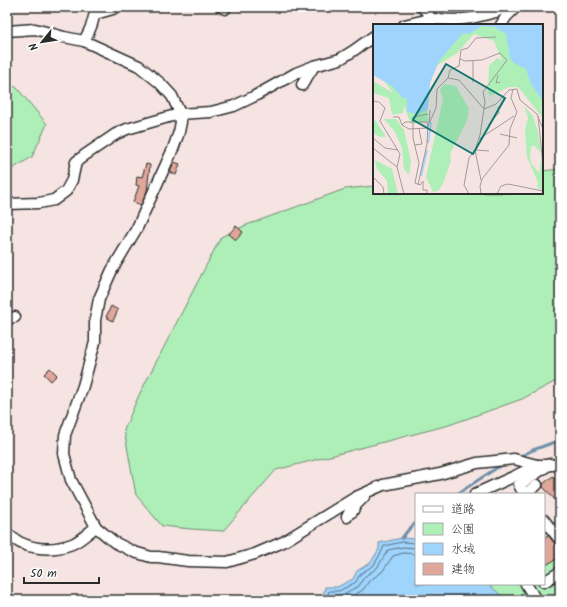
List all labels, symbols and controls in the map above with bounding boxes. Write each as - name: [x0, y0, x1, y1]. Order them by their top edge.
- north arrow: [22, 22, 62, 62]
- inset map: [373, 24, 543, 194]
- text: N: [25, 39, 44, 54]
- legend: [415, 493, 545, 585]
- text: 道路: [451, 500, 475, 519]
- text: 公園: [451, 520, 475, 539]
- text: 水域: [451, 540, 475, 559]
- scale bar: [24, 559, 99, 585]
- text: 建物: [451, 560, 475, 579]
- text: 50 m: [30, 564, 57, 583]

